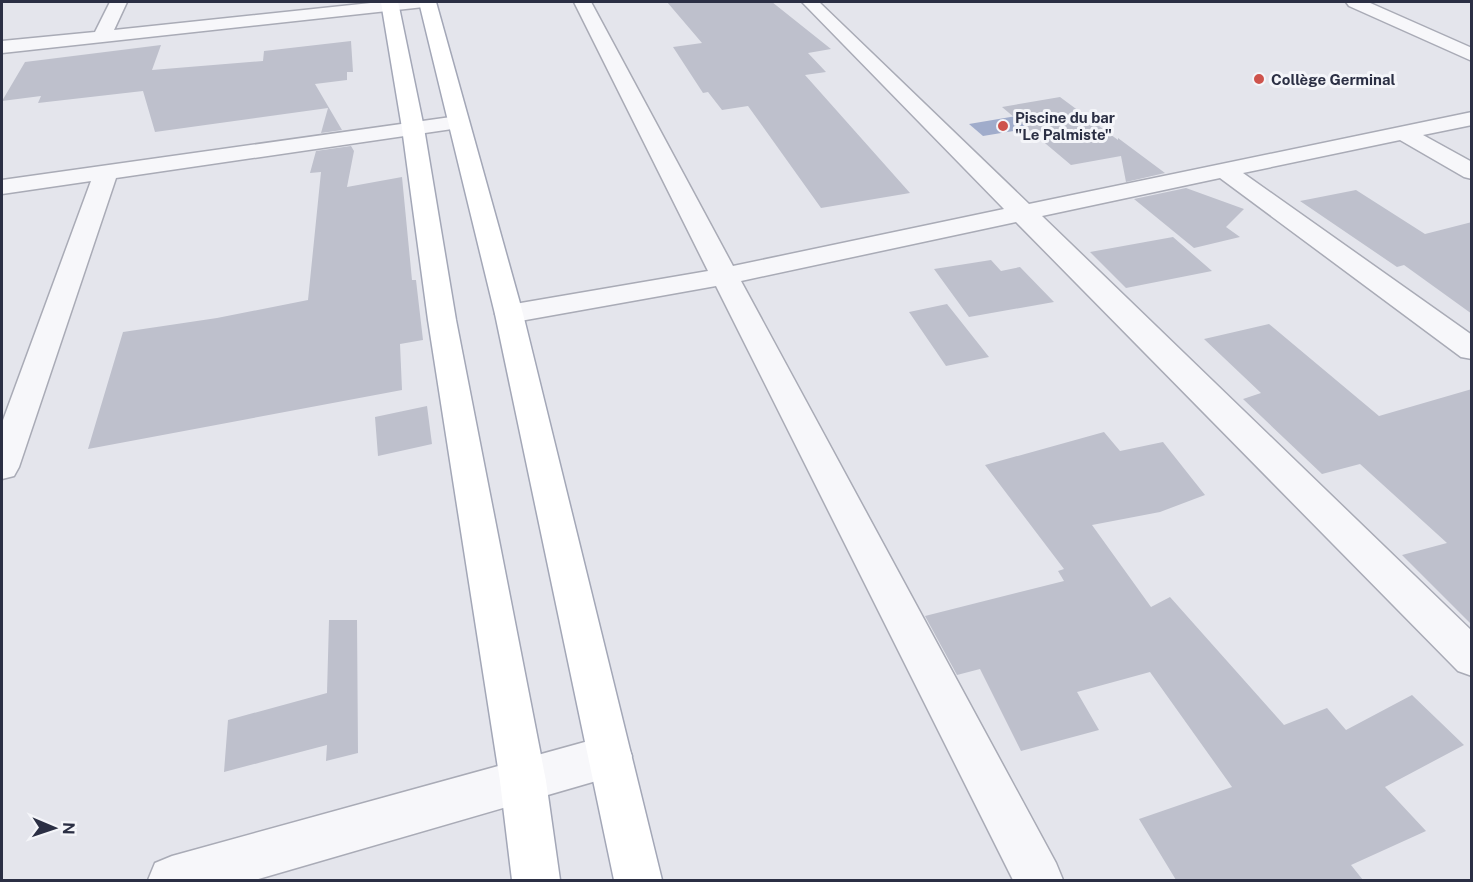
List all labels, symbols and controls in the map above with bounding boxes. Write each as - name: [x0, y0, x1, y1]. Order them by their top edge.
- place label: Collège Germinal: [1271, 71, 1395, 88]
- marker: Collège Germinal: [1252, 72, 1266, 86]
- place label: Piscine du bar "Le Palmiste": [1015, 109, 1115, 143]
- marker: Piscine du bar "Le Palmiste": [996, 119, 1010, 133]
- north arrow: [24, 798, 84, 858]
- text: N: [59, 822, 78, 835]

